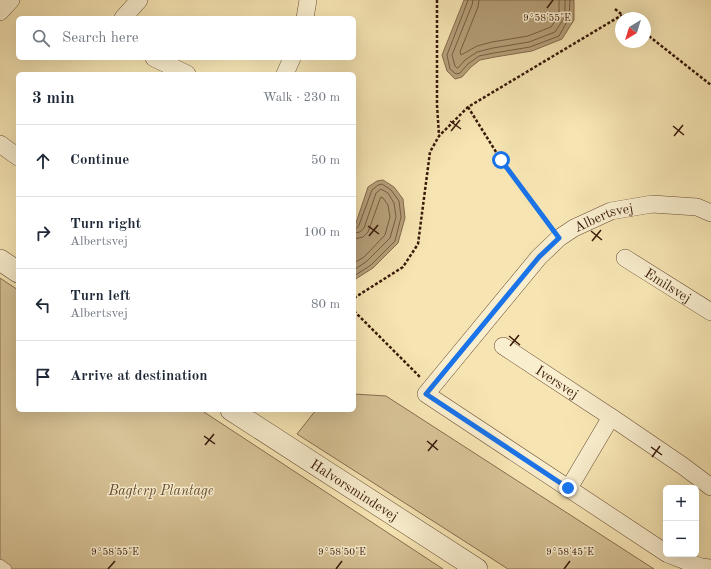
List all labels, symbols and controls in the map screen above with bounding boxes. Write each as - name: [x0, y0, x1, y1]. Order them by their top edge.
- north arrow: [615, 12, 651, 48]
- text: 9°58'55"E: [523, 13, 571, 23]
- search box: [16, 16, 356, 60]
- icon: search: [30, 27, 52, 49]
- text: Search here: [62, 31, 139, 46]
- text: 3 min: [32, 90, 75, 107]
- text: Walk · 230 m: [263, 91, 340, 104]
- icon: ahead: [32, 150, 54, 172]
- route start: [492, 151, 510, 169]
- text: Continue: [70, 153, 129, 168]
- text: 50 m: [311, 154, 340, 167]
- street label: Albertsvej: [572, 201, 634, 235]
- text: Turn right: [70, 217, 141, 232]
- icon: right: [32, 222, 54, 244]
- text: 100 m: [303, 226, 340, 239]
- text: Albertsvej: [70, 235, 128, 248]
- street label: Emilsvej: [642, 266, 693, 306]
- text: Turn left: [70, 289, 130, 304]
- icon: left: [32, 294, 54, 316]
- text: 80 m: [311, 298, 340, 311]
- text: Albertsvej: [70, 307, 128, 320]
- street label: Iversvej: [533, 363, 581, 402]
- icon: arrive: [32, 366, 54, 388]
- text: Arrive at destination: [70, 369, 208, 384]
- street label: Halvorsmindevej: [308, 457, 400, 524]
- route end: [559, 479, 577, 497]
- park label: Bagterp Plantage: [108, 484, 214, 499]
- map controls: [663, 485, 699, 557]
- button: +: [663, 485, 699, 521]
- button: −: [663, 521, 699, 557]
- text: 9°58'55"E: [91, 547, 139, 557]
- text: 9°58'50"E: [318, 547, 366, 557]
- text: 9°58'45"E: [546, 547, 594, 557]

